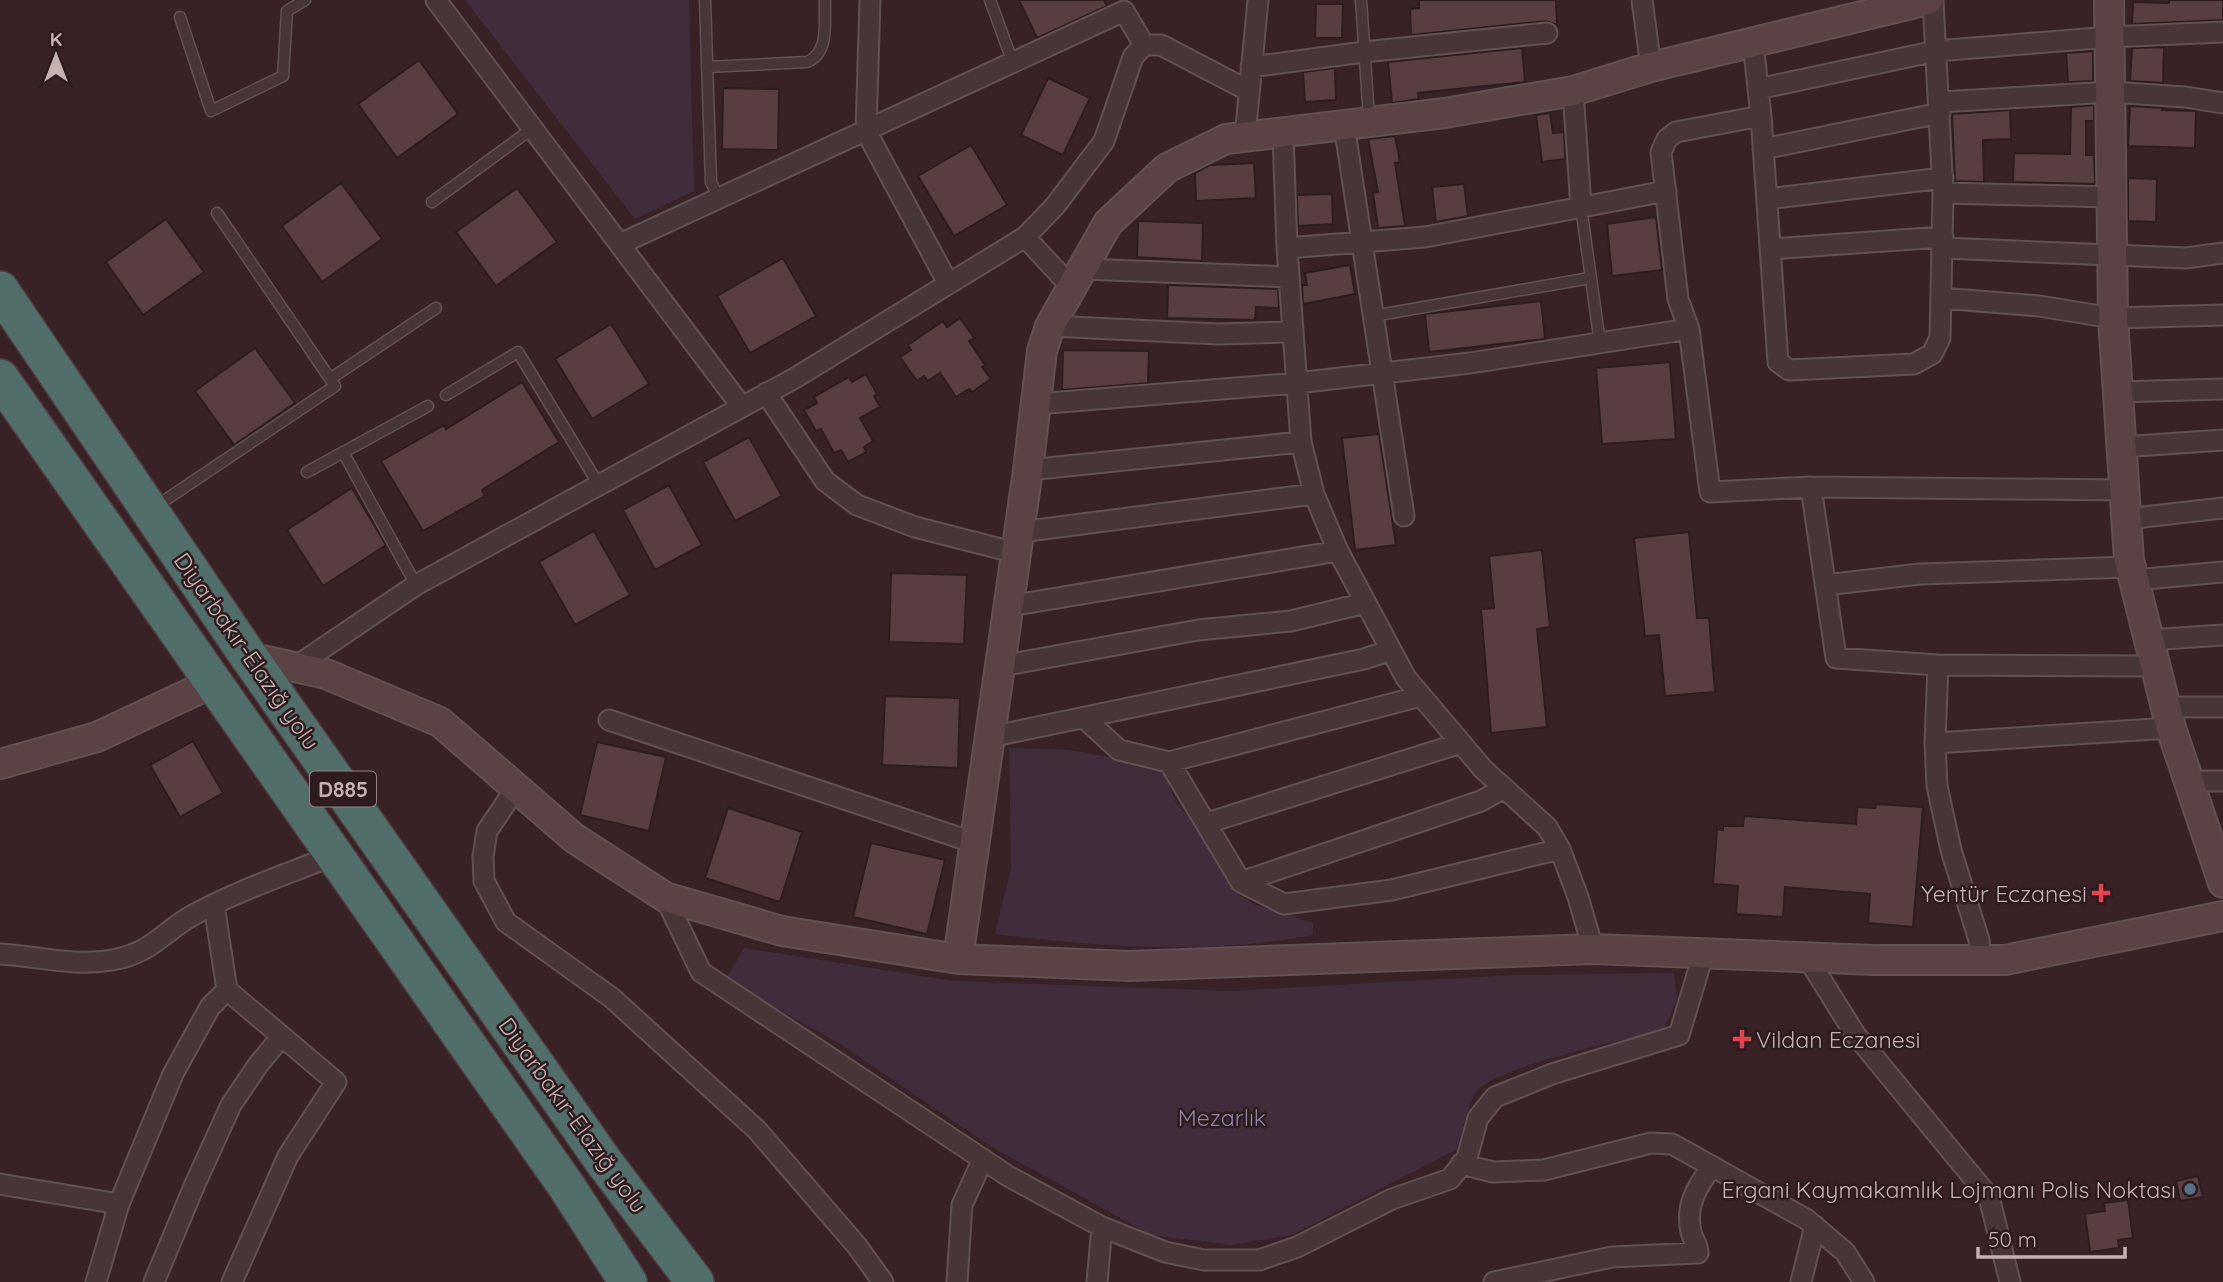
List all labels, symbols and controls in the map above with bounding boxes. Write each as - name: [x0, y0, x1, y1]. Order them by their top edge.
- north arrow: [21, 21, 91, 91]
- text: K: [50, 27, 62, 51]
- street label: Diyarbakır-Elazığ yolu: [168, 547, 326, 755]
- road number: D885: [310, 772, 376, 806]
- place label: Yentür Eczanesi: [1921, 879, 2087, 908]
- marker: Yentür Eczanesi: [2093, 885, 2109, 901]
- street label: Diyarbakır-Elazığ yolu: [492, 1012, 654, 1218]
- place label: Vildan Eczanesi: [1756, 1025, 1921, 1054]
- marker: Vildan Eczanesi: [1734, 1031, 1750, 1047]
- park label: Mezarlık: [1178, 1103, 1266, 1132]
- place label: Ergani Kaymakamlık Lojmanı Polis Noktası: [1722, 1175, 2176, 1204]
- marker: Ergani Kaymakamlık Lojmanı Polis Noktası: [2182, 1181, 2198, 1197]
- scale bar: [1978, 1216, 2125, 1260]
- text: 50 m: [1988, 1226, 2037, 1252]

